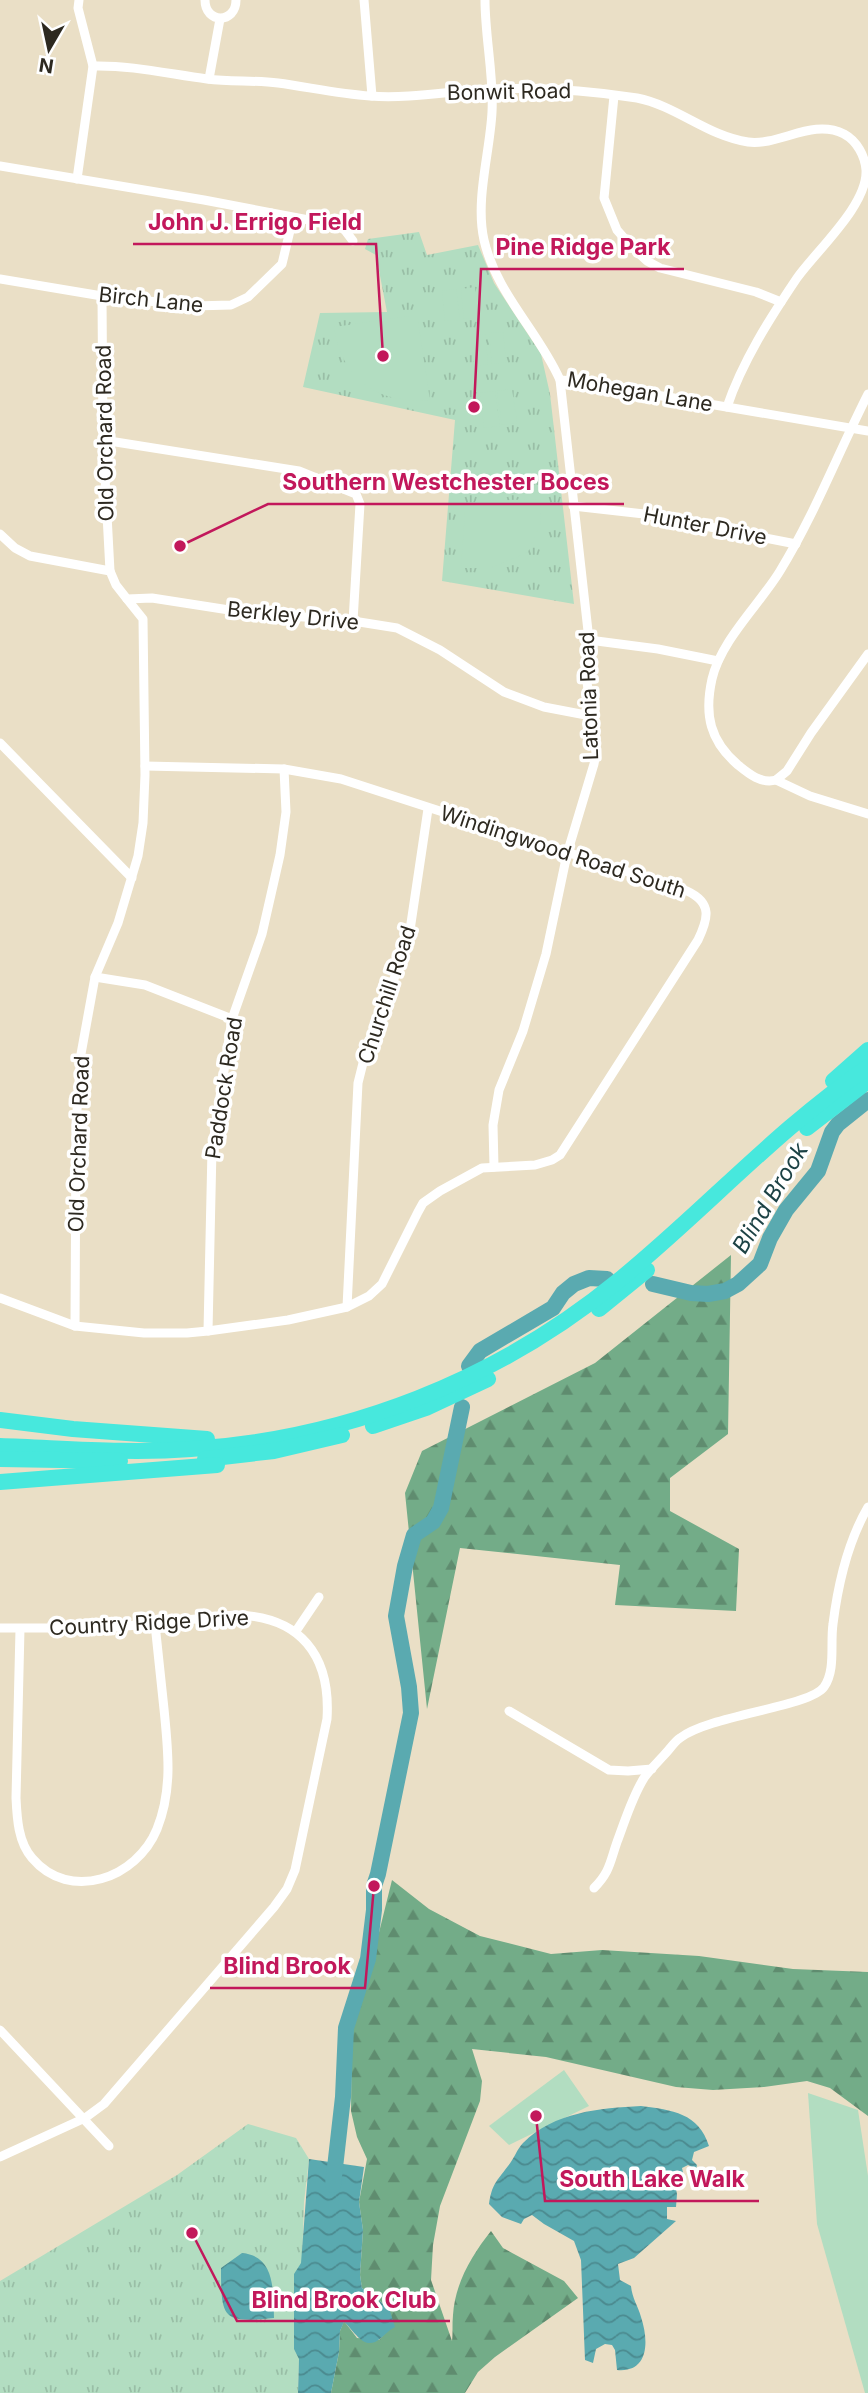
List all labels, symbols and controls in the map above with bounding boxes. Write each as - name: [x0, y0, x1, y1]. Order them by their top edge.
- north arrow: [14, 14, 84, 84]
- text: N: [37, 53, 55, 78]
- street label: Bonwit Road: [447, 78, 571, 105]
- callout: John J. Errigo Field: [133, 200, 376, 244]
- text: John J. Errigo Field: [148, 208, 362, 236]
- callout: Pine Ridge Park: [481, 225, 684, 269]
- text: Pine Ridge Park: [495, 233, 671, 261]
- street label: Birch Lane: [98, 282, 205, 317]
- street label: Old Orchard Road: [90, 344, 119, 522]
- street label: Mohegan Lane: [565, 366, 715, 417]
- callout: Southern Westchester Boces: [268, 460, 624, 504]
- text: Southern Westchester Boces: [282, 468, 610, 496]
- street label: Hunter Drive: [641, 501, 769, 550]
- street label: Berkley Drive: [226, 596, 360, 635]
- street label: Latonia Road: [574, 631, 603, 761]
- street label: Windingwood Road South: [437, 800, 689, 903]
- street label: Churchill Road: [352, 923, 421, 1067]
- street label: Paddock Road: [200, 1015, 247, 1161]
- street label: Old Orchard Road: [63, 1055, 94, 1233]
- water label: Blind Brook: [726, 1137, 814, 1258]
- street label: Country Ridge Drive: [48, 1605, 250, 1640]
- callout: Blind Brook: [210, 1944, 365, 1988]
- text: Blind Brook: [223, 1952, 351, 1980]
- callout: South Lake Walk: [545, 2157, 759, 2201]
- text: South Lake Walk: [559, 2165, 745, 2193]
- callout: Blind Brook Club: [237, 2277, 450, 2321]
- text: Blind Brook Club: [251, 2286, 437, 2314]

